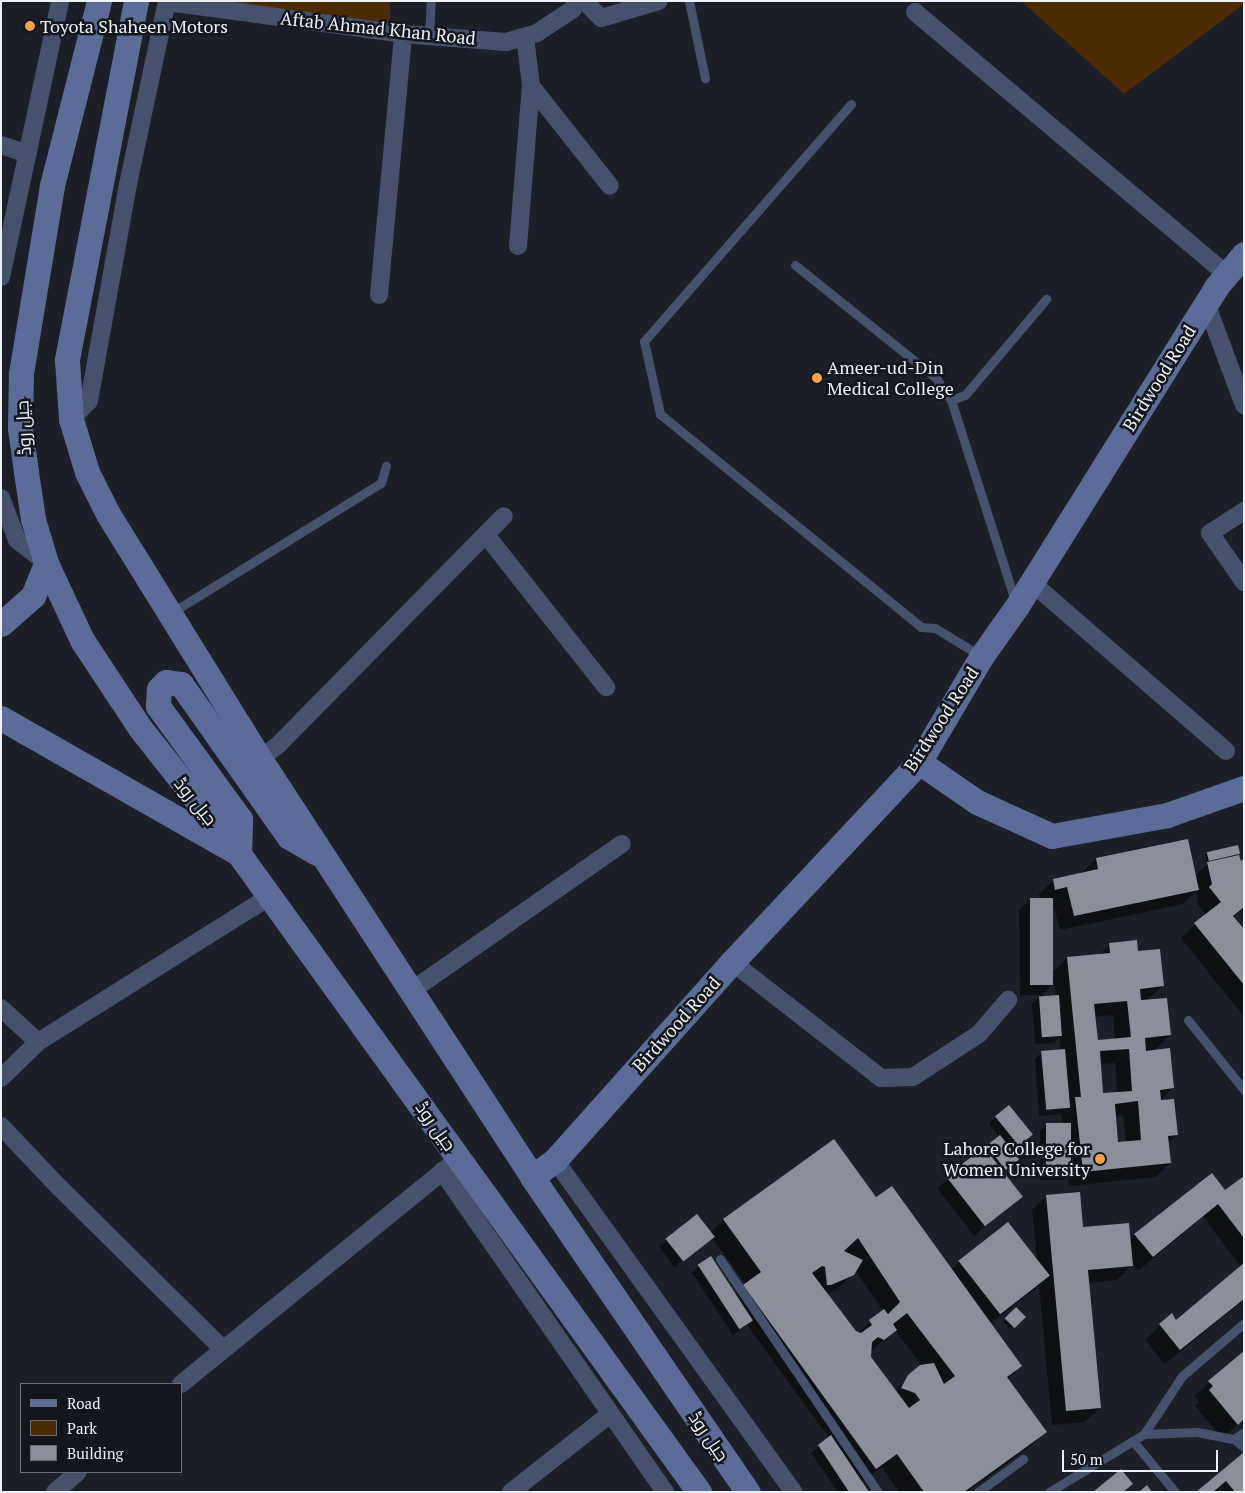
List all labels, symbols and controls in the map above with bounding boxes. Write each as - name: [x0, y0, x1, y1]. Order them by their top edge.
- street label: Aftab Ahmad Khan Road: [279, 7, 477, 49]
- place label: Toyota Shaheen Motors: [40, 15, 228, 37]
- marker: Toyota Shaheen Motors: [24, 20, 36, 32]
- street label: Birdwood Road: [1118, 321, 1200, 435]
- place label: Ameer-ud-Din Medical College: [827, 357, 954, 399]
- marker: Ameer-ud-Din Medical College: [811, 372, 823, 384]
- street label: جیل روڈ: [11, 400, 35, 456]
- street label: Birdwood Road: [899, 663, 983, 775]
- street label: جیل روڈ: [170, 773, 222, 829]
- street label: Birdwood Road: [628, 972, 724, 1076]
- street label: جیل روڈ: [411, 1097, 461, 1155]
- place label: Lahore College for Women University: [943, 1138, 1090, 1180]
- marker: Lahore College for Women University: [1094, 1153, 1106, 1165]
- legend: [20, 1383, 182, 1473]
- text: Road: [67, 1393, 100, 1413]
- street label: جیل روڈ: [685, 1407, 733, 1465]
- text: Park: [67, 1418, 97, 1438]
- scale bar: [1065, 1440, 1221, 1472]
- text: Building: [67, 1443, 124, 1463]
- text: 50 m: [1070, 1449, 1103, 1469]

